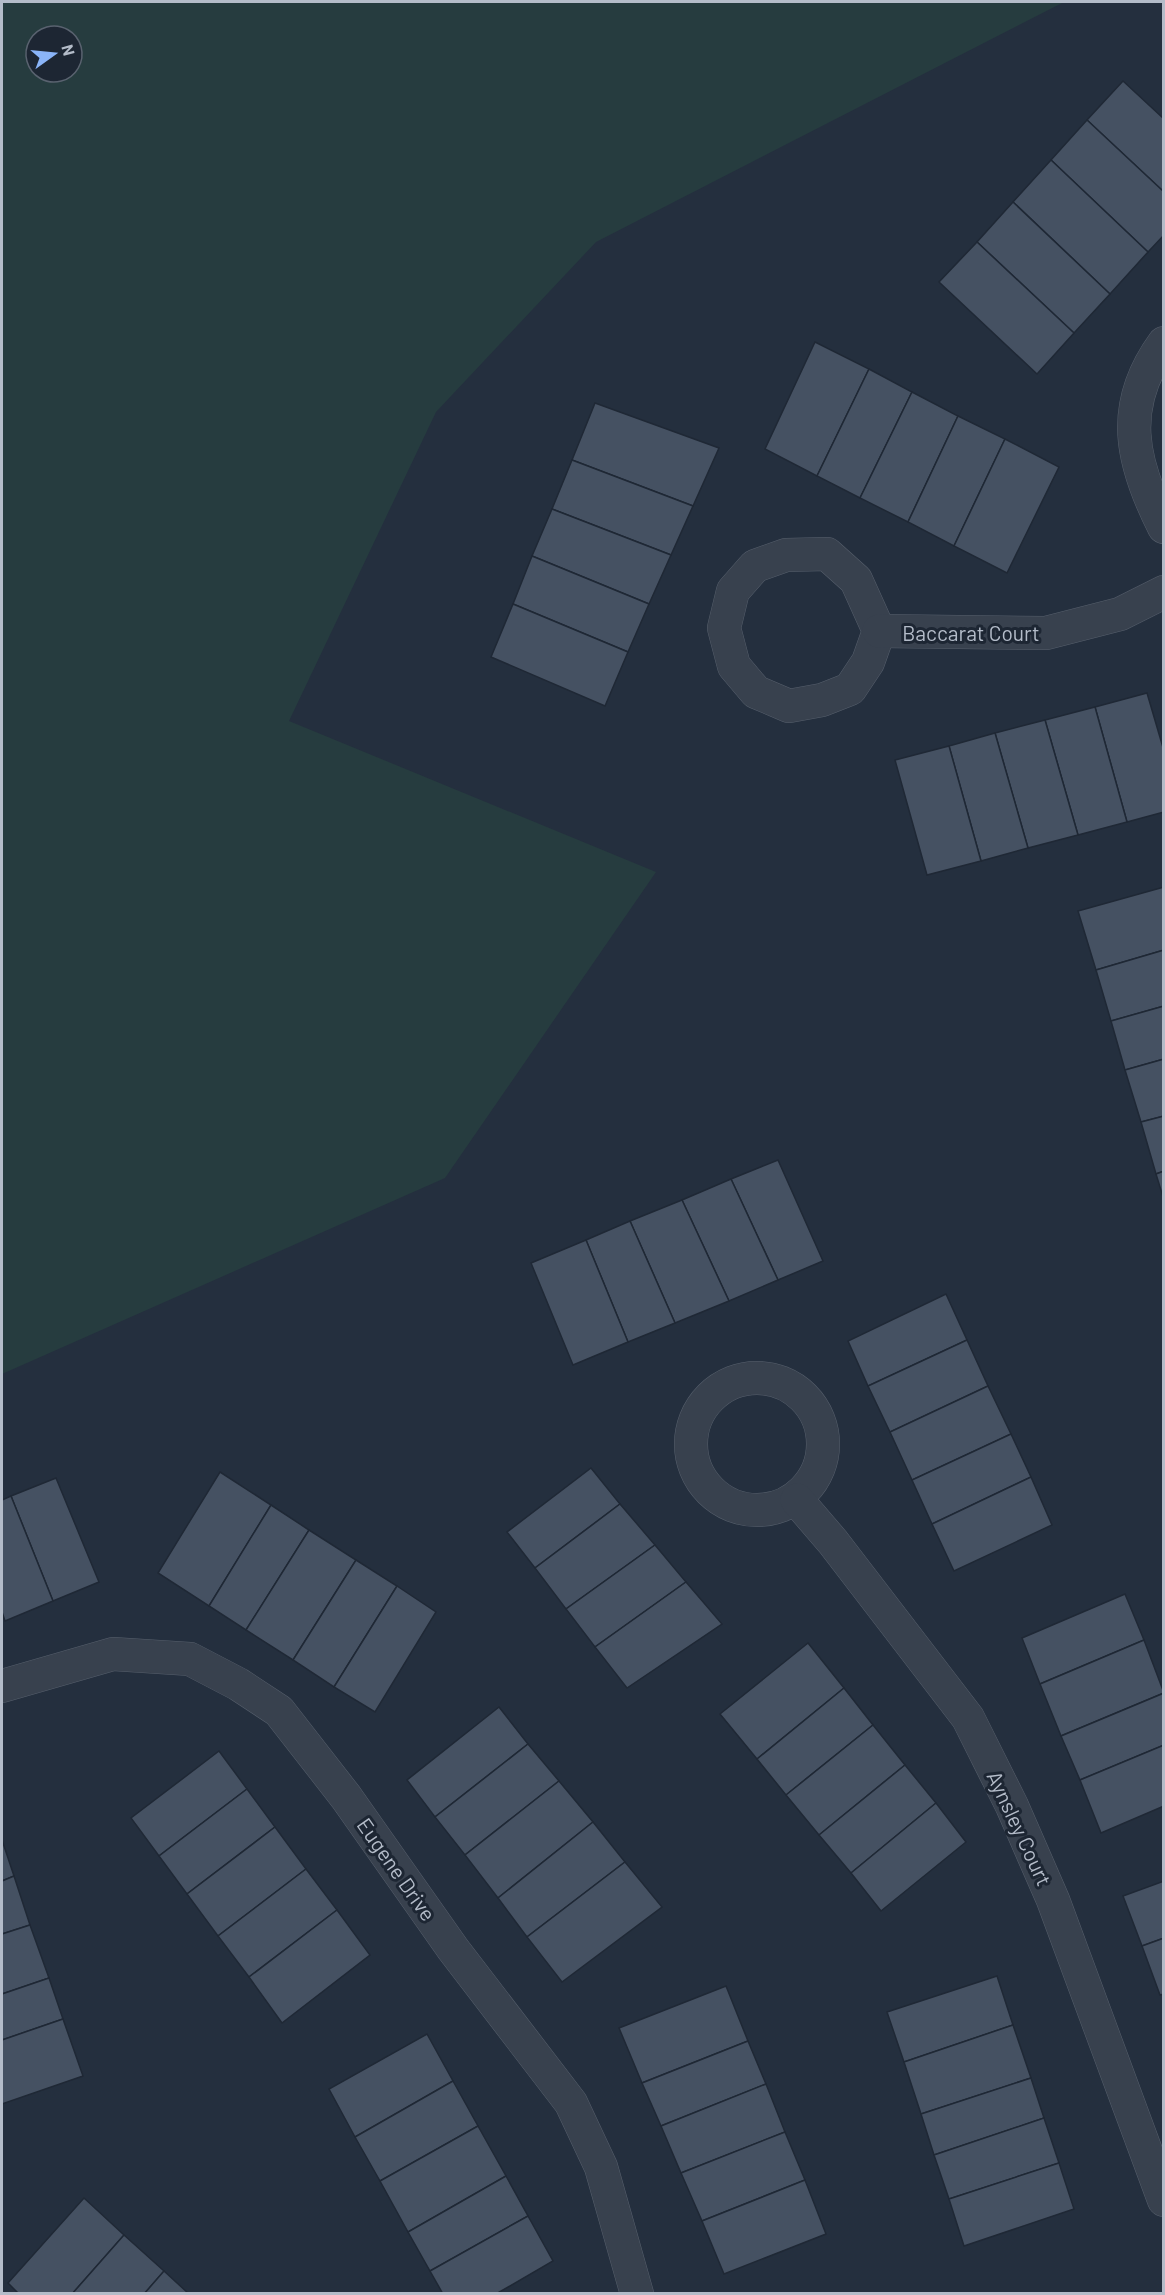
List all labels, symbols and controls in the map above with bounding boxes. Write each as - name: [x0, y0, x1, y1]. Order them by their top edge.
- north arrow: [24, 24, 84, 84]
- text: N: [58, 42, 80, 58]
- street label: Baccarat Court: [902, 620, 1040, 645]
- street label: Aynsley Court: [982, 1767, 1058, 1889]
- street label: Eugene Drive: [352, 1813, 442, 1925]

